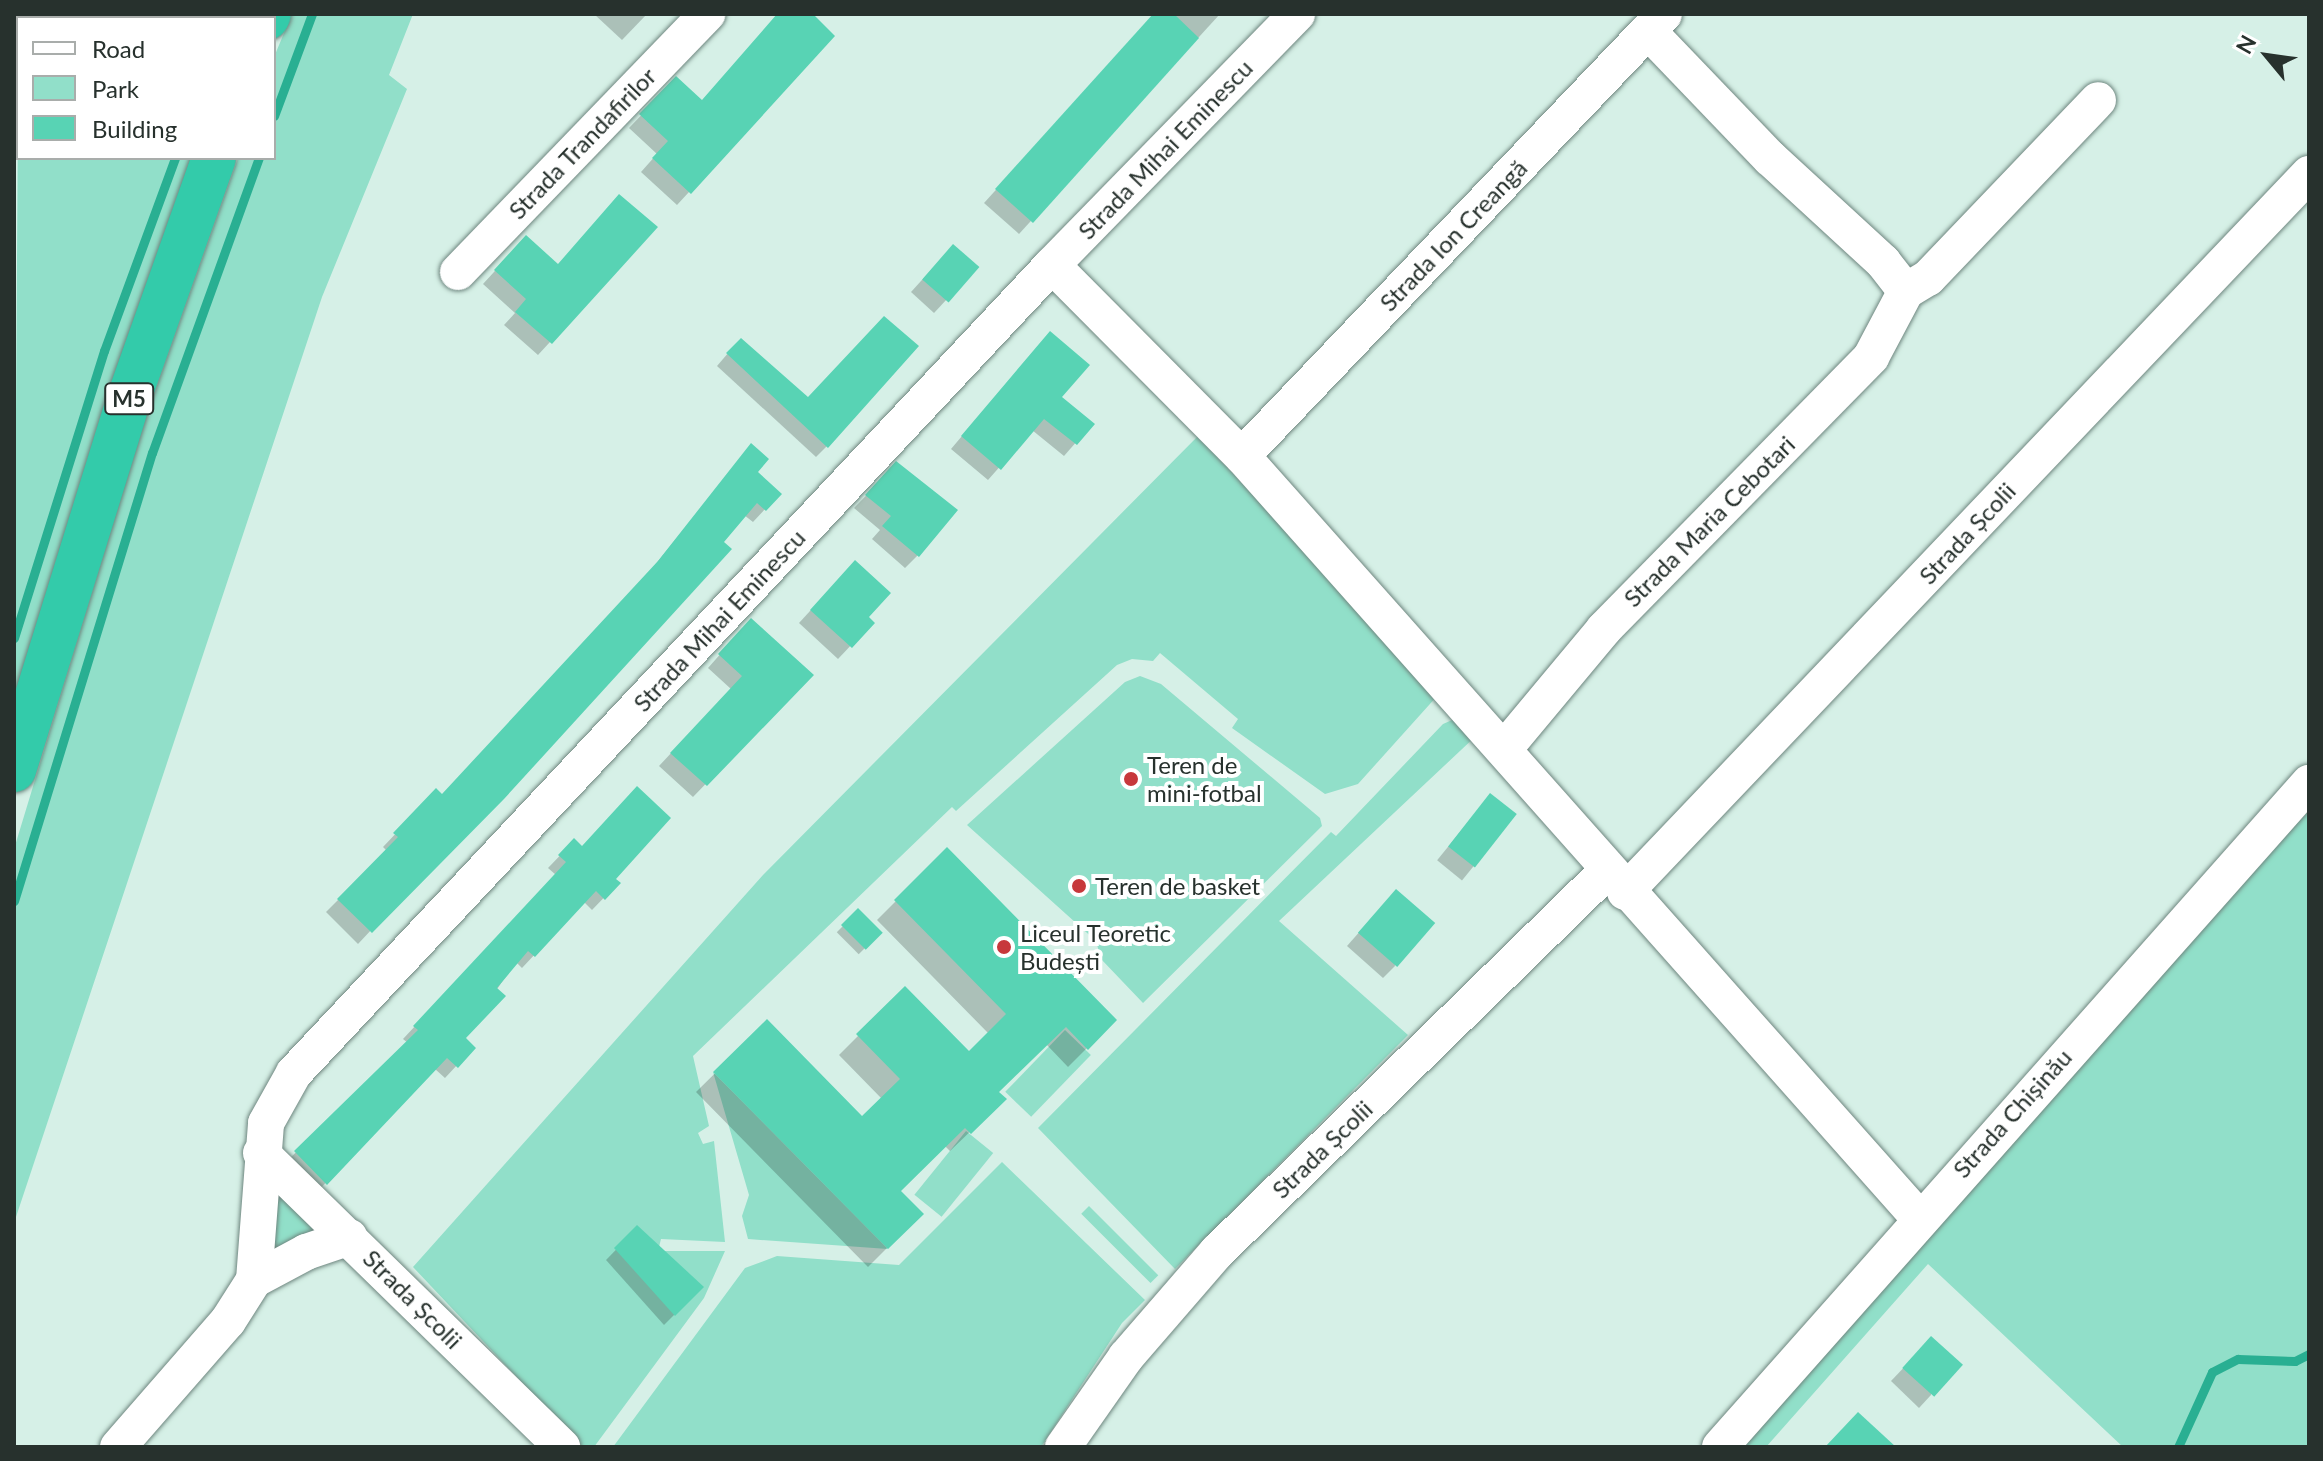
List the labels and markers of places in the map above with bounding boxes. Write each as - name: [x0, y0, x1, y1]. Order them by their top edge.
- place label: Teren de mini-fotbal: [1147, 751, 1262, 807]
- marker: Teren de mini-fotbal: [1122, 770, 1140, 788]
- place label: Teren de basket: [1095, 872, 1260, 900]
- marker: Teren de basket: [1070, 877, 1088, 895]
- place label: Liceul Teoretic Budești: [1020, 919, 1172, 975]
- marker: Liceul Teoretic Budești: [995, 938, 1013, 956]

